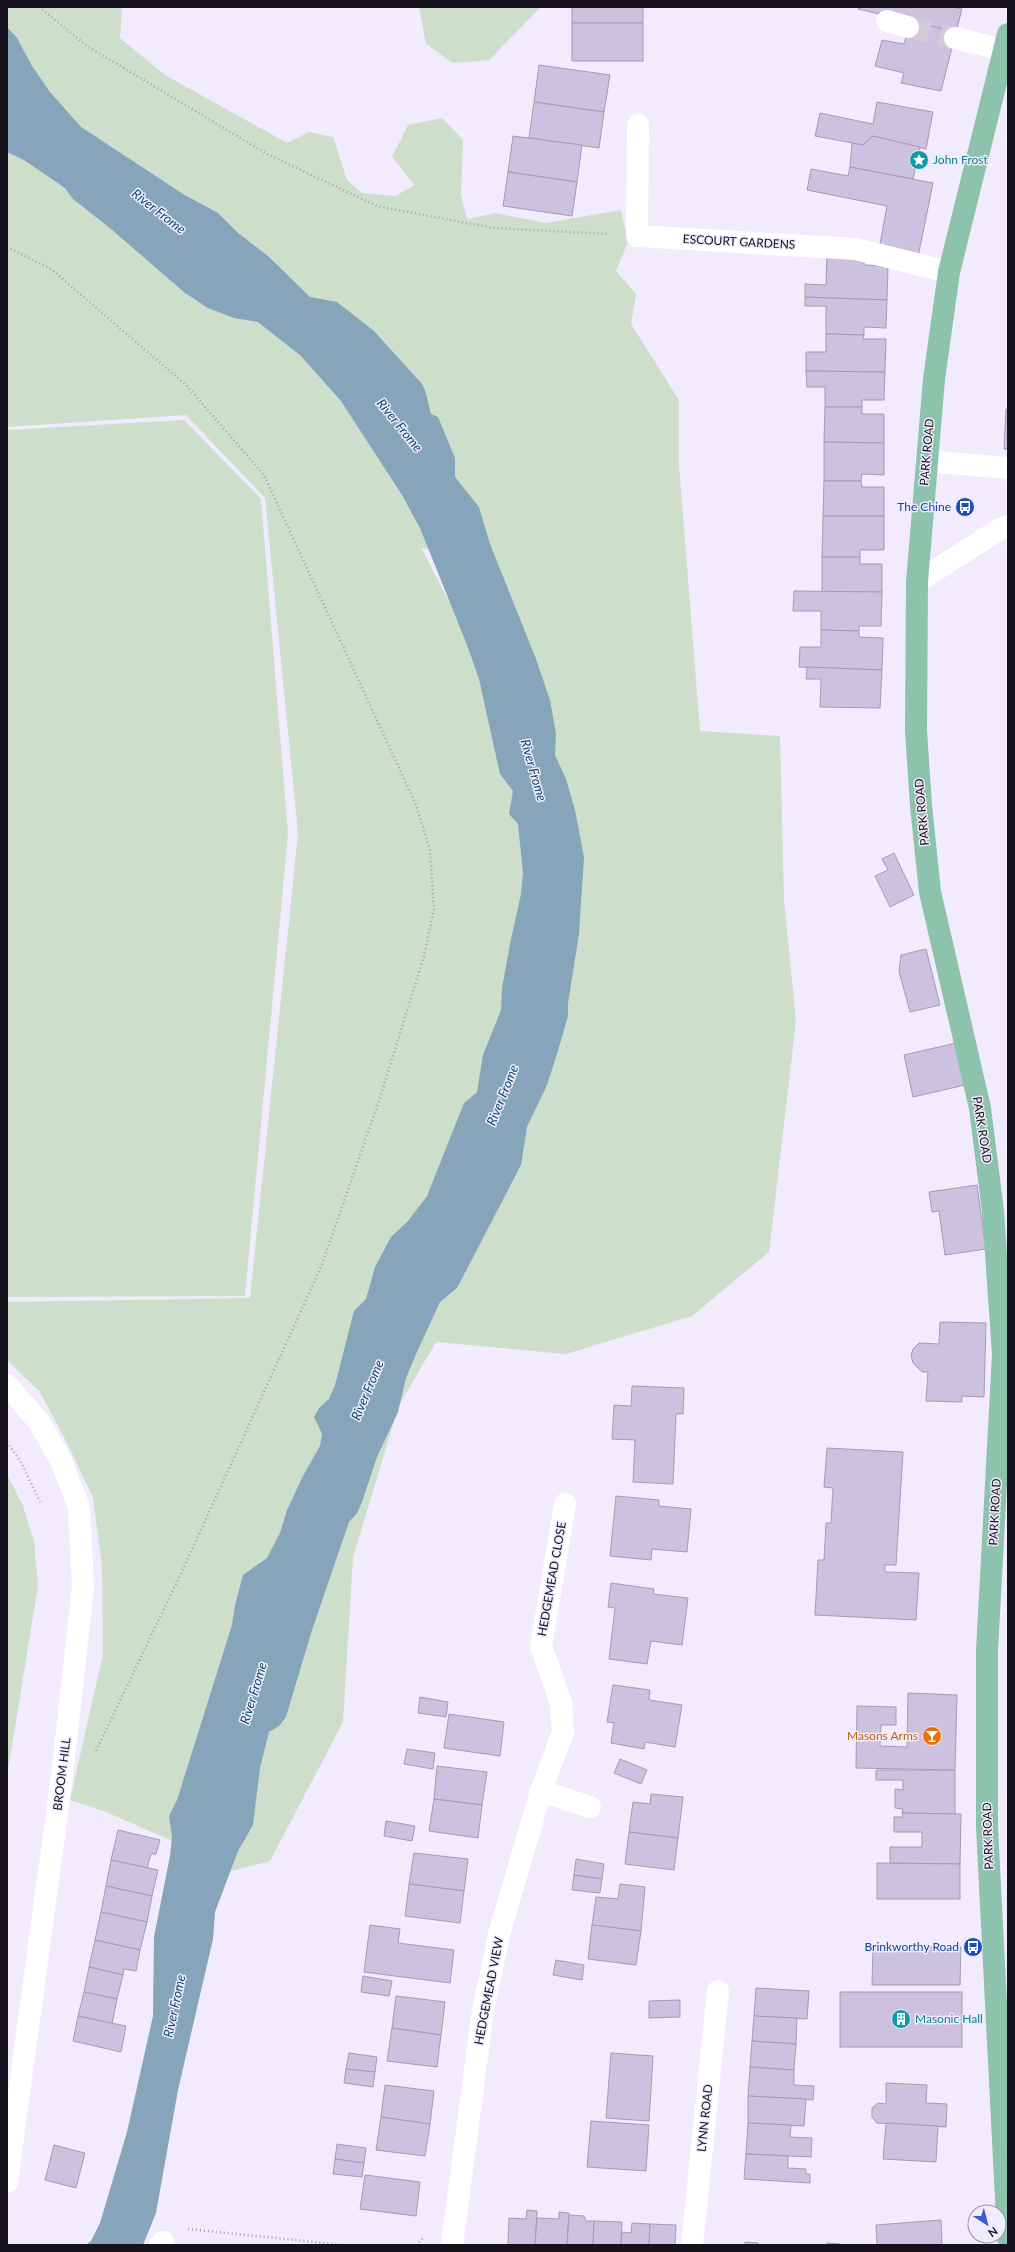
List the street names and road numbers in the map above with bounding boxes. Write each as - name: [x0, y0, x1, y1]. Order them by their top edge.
- street label: ESCOURT GARDENS: [682, 231, 796, 252]
- street label: PARK ROAD: [916, 418, 937, 486]
- street label: PARK ROAD: [911, 778, 932, 846]
- street label: PARK ROAD: [970, 1095, 995, 1164]
- street label: PARK ROAD: [985, 1478, 1004, 1546]
- street label: HEDGEMEAD CLOSE: [534, 1520, 569, 1637]
- street label: BROOM HILL: [50, 1737, 73, 1811]
- street label: PARK ROAD: [979, 1802, 996, 1870]
- street label: HEDGEMEAD VIEW: [471, 1935, 506, 2046]
- street label: LYNN ROAD: [693, 2083, 716, 2153]

